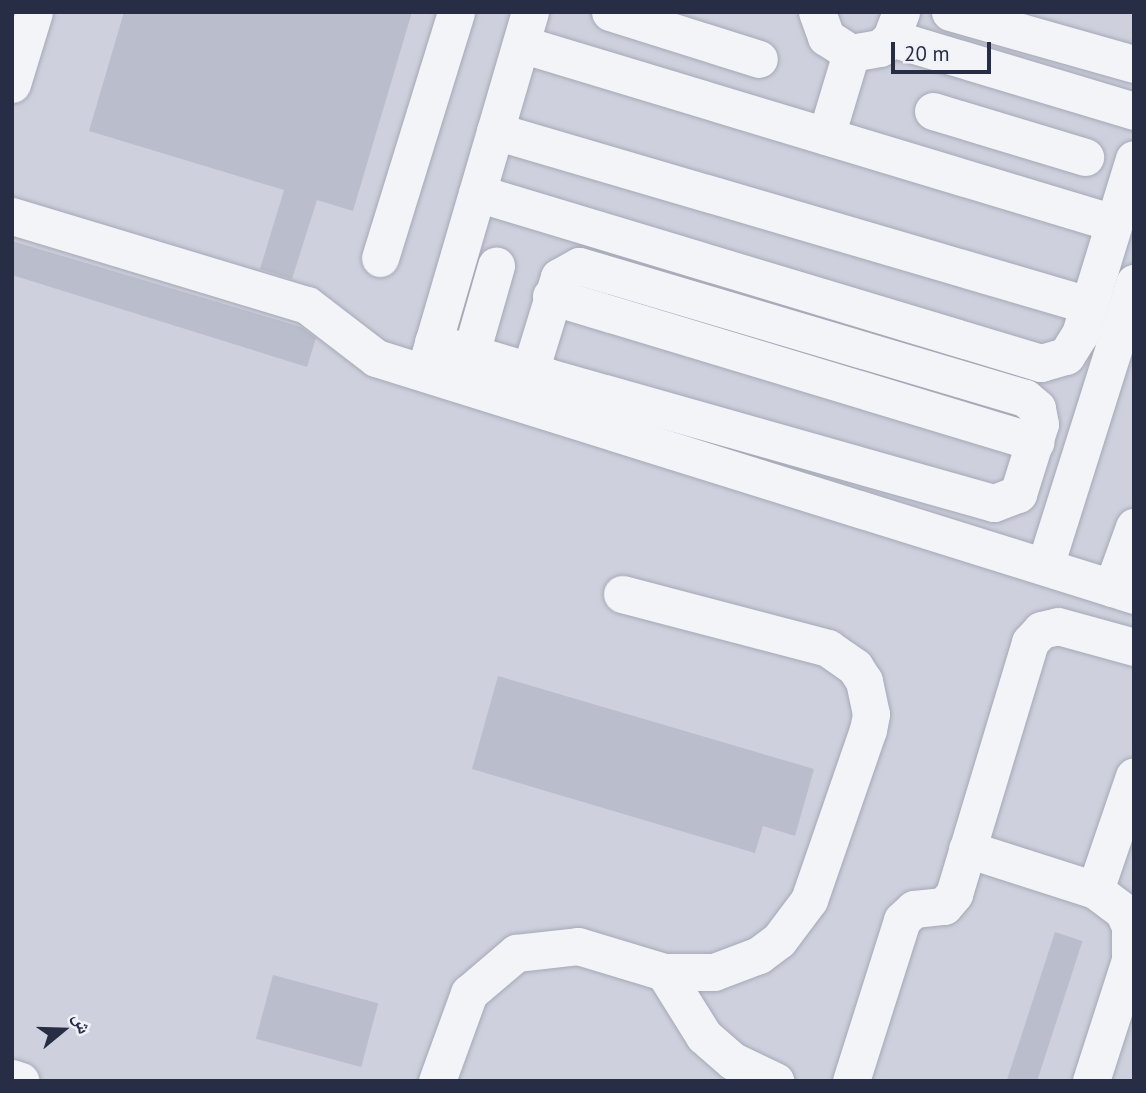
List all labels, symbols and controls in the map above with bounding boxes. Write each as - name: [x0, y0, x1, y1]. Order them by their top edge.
- scale bar: [894, 28, 994, 72]
- text: 20 m: [904, 40, 950, 67]
- north arrow: [28, 995, 98, 1065]
- text: ش: [68, 1010, 97, 1037]

